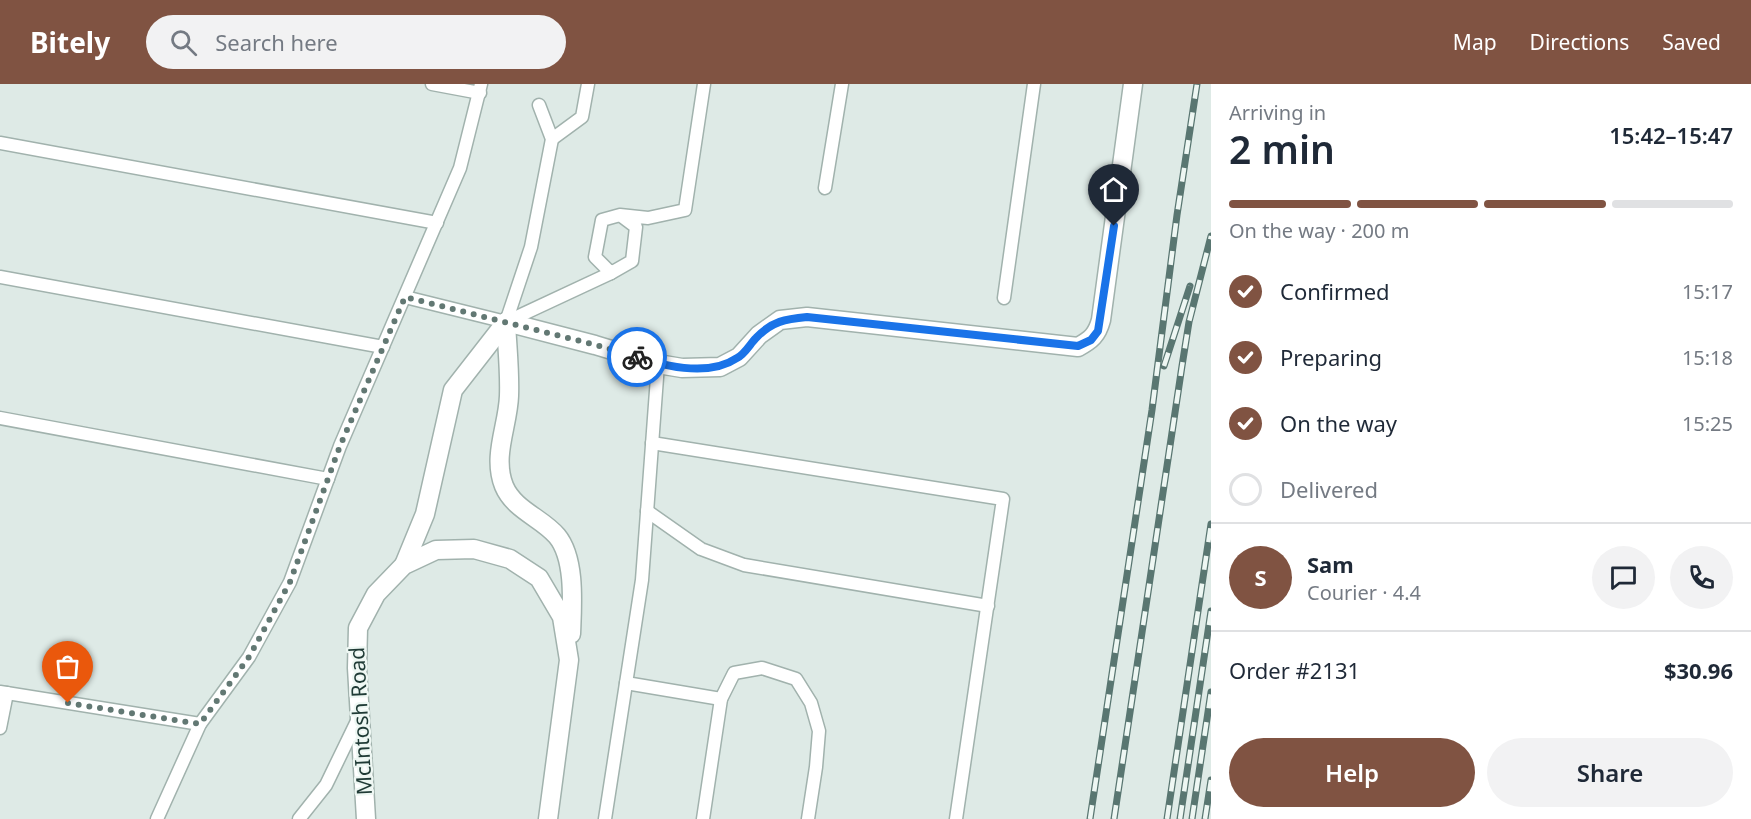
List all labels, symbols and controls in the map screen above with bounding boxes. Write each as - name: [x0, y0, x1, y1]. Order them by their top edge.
- search box: [146, 15, 566, 69]
- text: Bitely: [30, 23, 110, 61]
- icon: search: [167, 26, 200, 59]
- text: Search here: [215, 27, 338, 57]
- text: Map: [1453, 28, 1497, 56]
- text: Directions: [1530, 28, 1629, 56]
- text: Saved: [1662, 28, 1721, 56]
- text: Arriving in: [1229, 99, 1326, 126]
- text: 15:42–15:47: [1609, 120, 1733, 150]
- text: 2 min: [1229, 122, 1335, 175]
- pin: [1088, 164, 1139, 226]
- icon: home: [1097, 173, 1130, 206]
- text: On the way · 200 m: [1229, 217, 1409, 244]
- icon: check: [1229, 275, 1262, 308]
- text: Confirmed: [1280, 276, 1390, 306]
- text: 15:17: [1682, 278, 1733, 305]
- courier: [607, 327, 667, 387]
- icon: bike: [621, 341, 654, 374]
- icon: check: [1229, 341, 1262, 374]
- text: Preparing: [1280, 342, 1382, 372]
- text: 15:18: [1682, 344, 1733, 371]
- icon: check: [1229, 407, 1262, 440]
- text: On the way: [1280, 408, 1397, 438]
- text: 15:25: [1682, 410, 1733, 437]
- text: Delivered: [1280, 474, 1378, 504]
- button: chat: [1592, 546, 1655, 609]
- button: phone: [1670, 546, 1733, 609]
- text: Sam: [1307, 549, 1354, 579]
- text: S: [1254, 562, 1267, 592]
- text: Courier · 4.4: [1307, 579, 1421, 606]
- pin: [42, 641, 93, 703]
- street label: McIntosh Road: [342, 646, 378, 796]
- icon: bag: [51, 650, 84, 683]
- text: Order #2131: [1229, 655, 1360, 685]
- text: $30.96: [1664, 655, 1733, 685]
- button: Help: [1229, 738, 1475, 807]
- button: Share: [1487, 738, 1733, 807]

